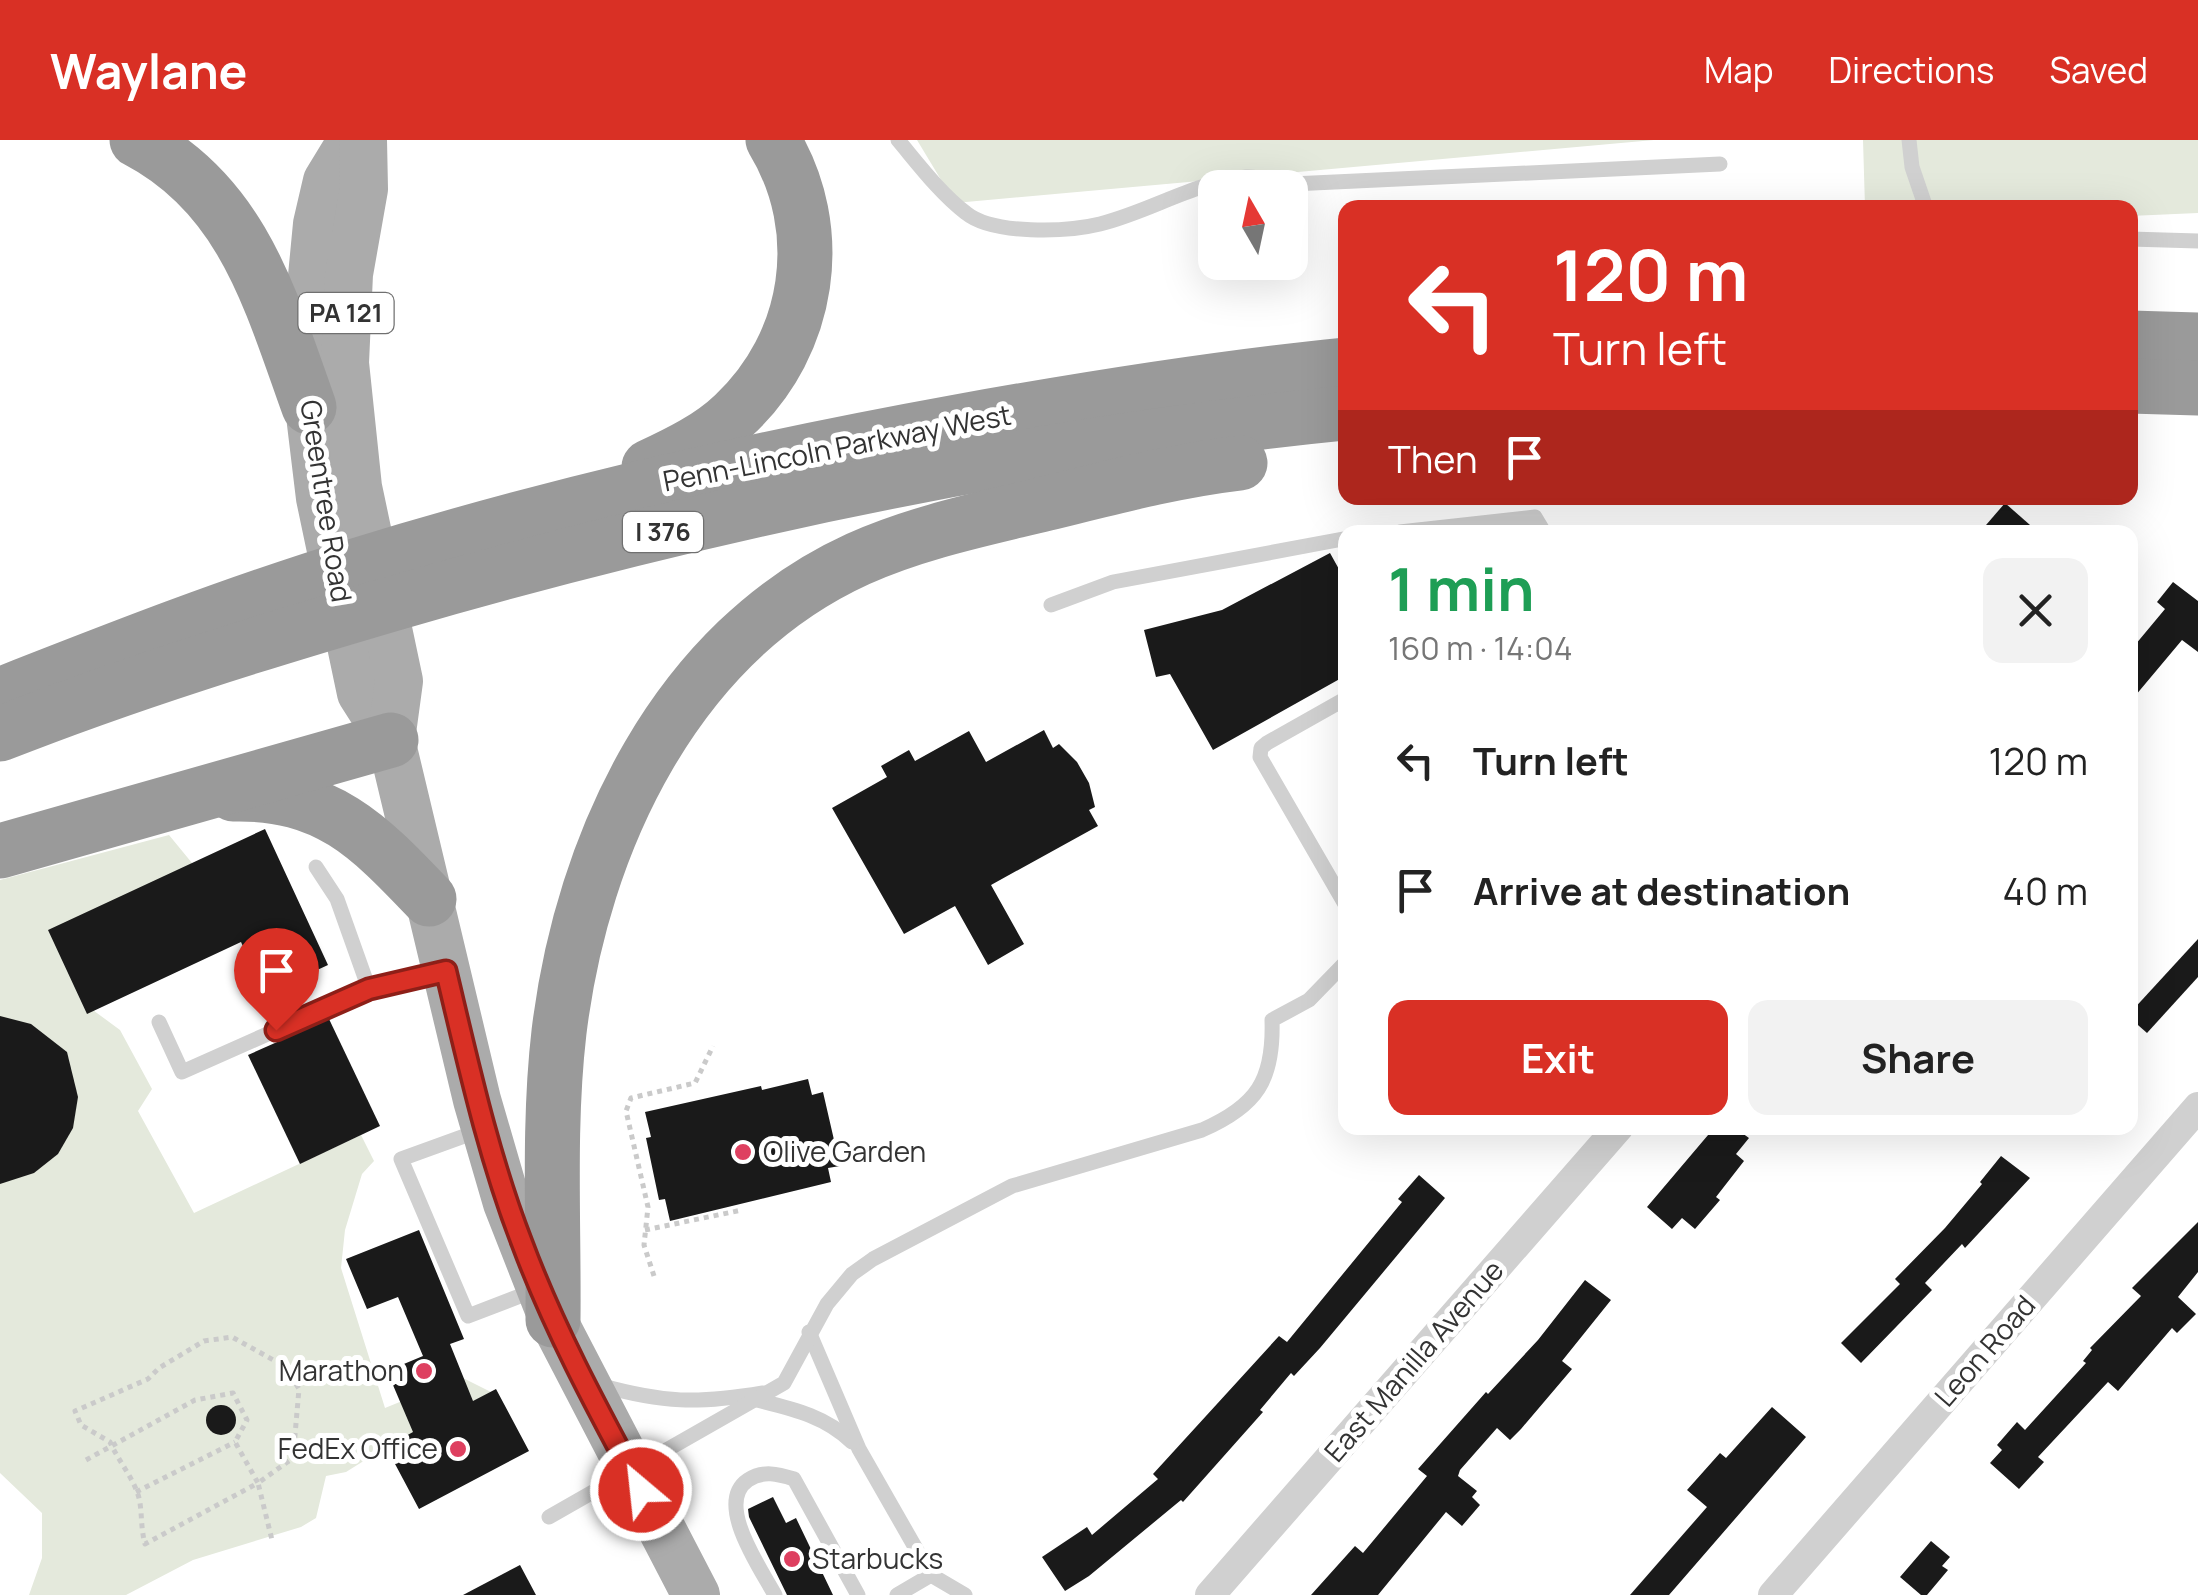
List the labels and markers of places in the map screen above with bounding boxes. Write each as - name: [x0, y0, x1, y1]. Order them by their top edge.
- pin: [234, 928, 319, 1031]
- place label: Olive Garden: [763, 1132, 926, 1170]
- marker: Olive Garden: [732, 1141, 754, 1163]
- place label: Marathon: [279, 1351, 404, 1389]
- marker: Marathon: [413, 1360, 435, 1382]
- place label: FedEx Office: [278, 1429, 438, 1467]
- marker: FedEx Office: [447, 1438, 469, 1460]
- place label: Starbucks: [812, 1539, 943, 1577]
- marker: Starbucks: [781, 1548, 803, 1570]

